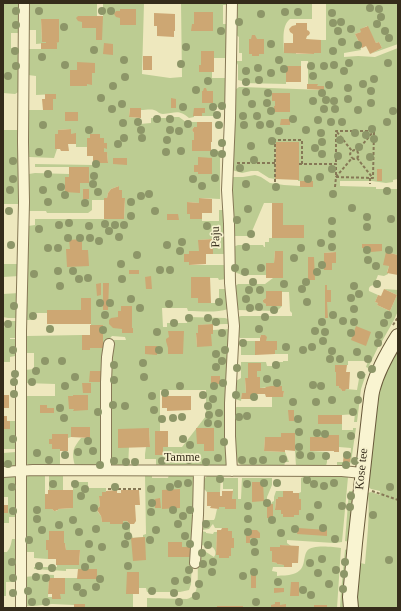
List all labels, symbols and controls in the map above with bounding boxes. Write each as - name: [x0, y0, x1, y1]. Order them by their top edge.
- street label: Paju: [209, 226, 223, 248]
- street label: Kose tee: [353, 448, 371, 490]
- street label: Tamme: [164, 451, 200, 465]

